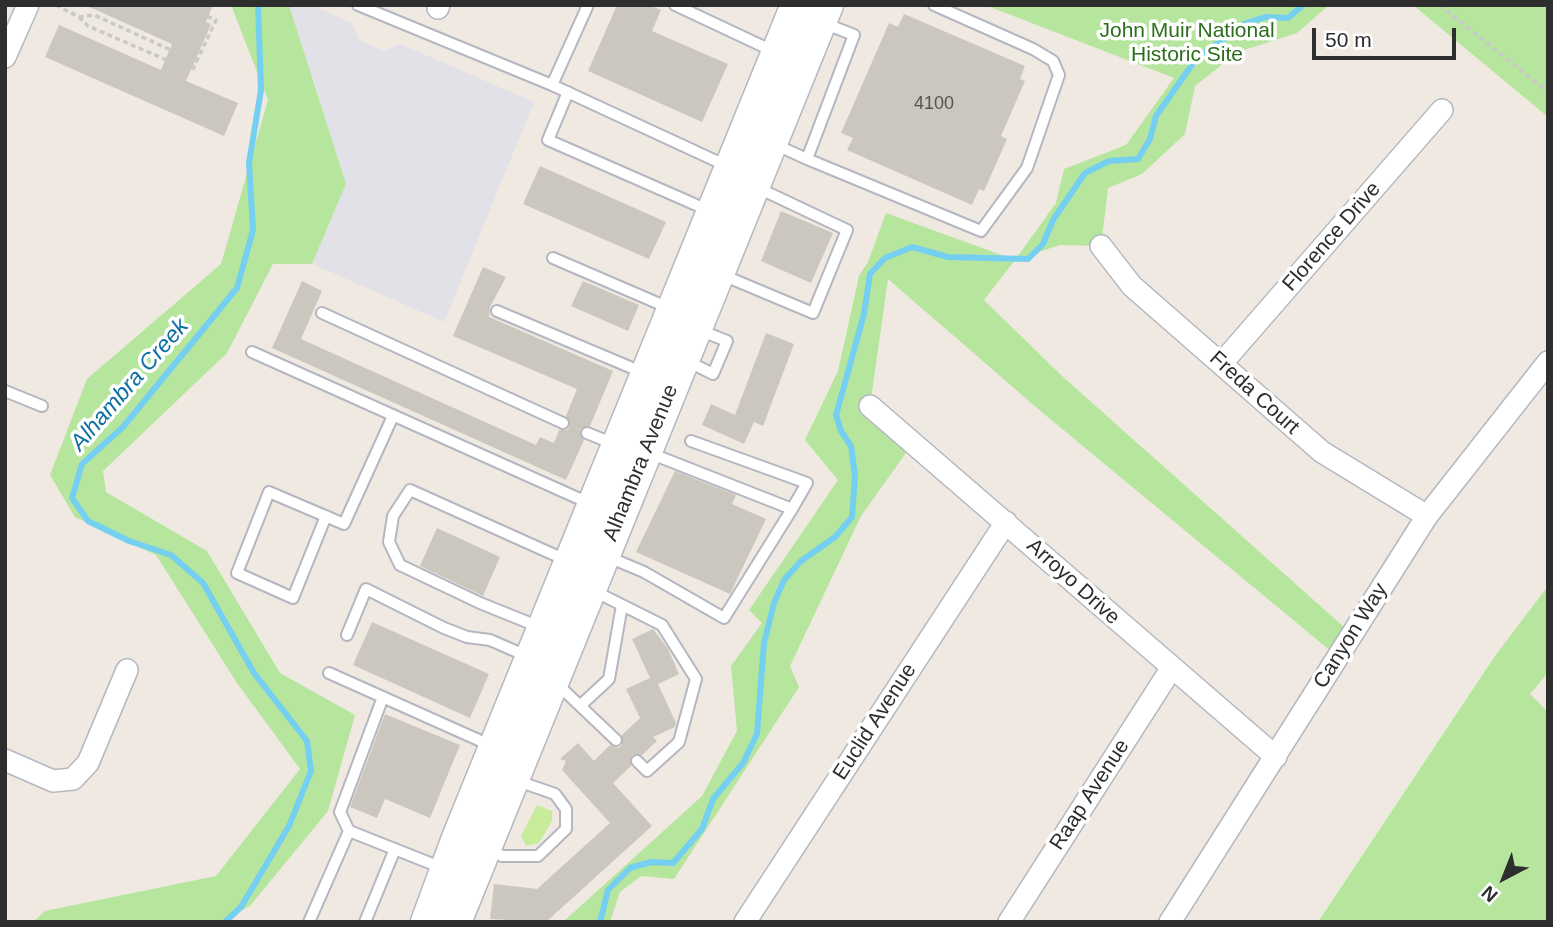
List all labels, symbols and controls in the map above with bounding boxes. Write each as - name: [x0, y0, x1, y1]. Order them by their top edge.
- scale bar: [1315, 14, 1458, 58]
- park label: John Muir National Historic Site: [1099, 18, 1275, 68]
- text: 50 m: [1325, 28, 1372, 51]
- house number: 4100: [914, 93, 954, 115]
- street label: Florence Drive: [1278, 177, 1386, 297]
- water label: Alhambra Creek: [65, 313, 195, 457]
- street label: Freda Court: [1204, 346, 1304, 440]
- street label: Alhambra Avenue: [598, 381, 684, 545]
- street label: Arroyo Drive: [1021, 534, 1125, 630]
- street label: Canyon Way: [1309, 579, 1393, 693]
- street label: Euclid Avenue: [828, 659, 922, 785]
- street label: Raap Avenue: [1045, 735, 1135, 855]
- north arrow: [1469, 843, 1539, 913]
- text: N: [1477, 882, 1502, 906]

